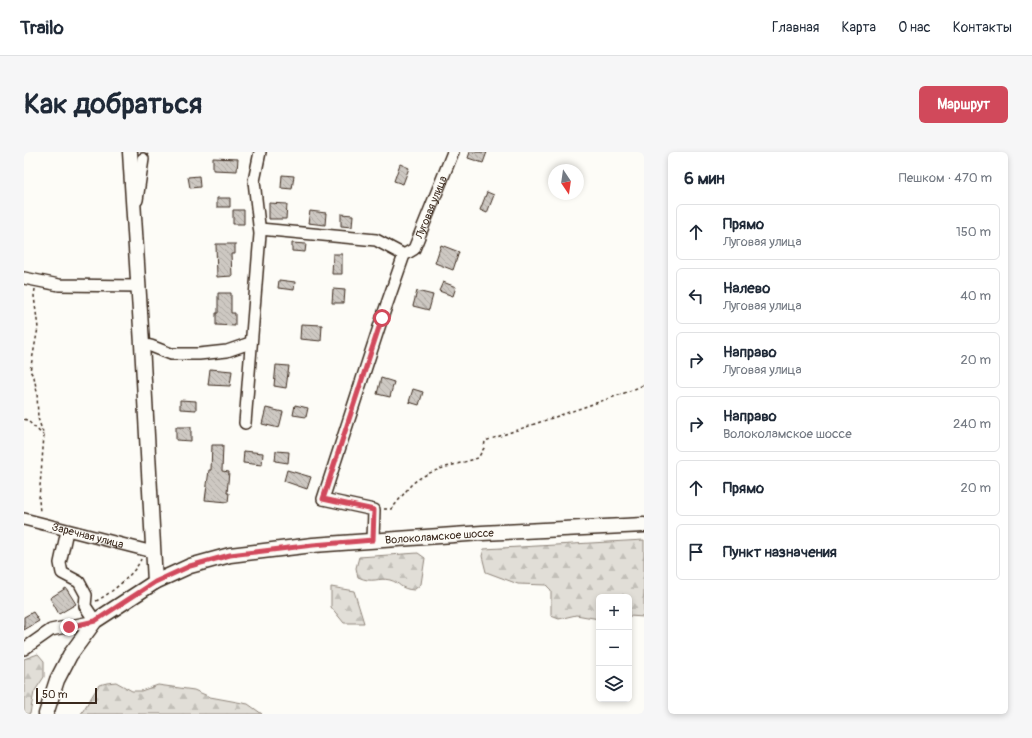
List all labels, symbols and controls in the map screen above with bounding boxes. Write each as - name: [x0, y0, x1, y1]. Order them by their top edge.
- text: Trailo: [20, 16, 64, 40]
- text: Главная: [772, 19, 819, 36]
- text: Карта: [841, 19, 876, 36]
- text: О нас: [898, 19, 931, 36]
- text: Контакты: [953, 19, 1012, 36]
- button: Маршрут: [919, 86, 1008, 123]
- text: Как добраться: [24, 87, 202, 122]
- north arrow: [548, 164, 584, 200]
- text: 6 мин: [684, 168, 725, 189]
- text: Пешком · 470 m: [899, 170, 992, 186]
- street label: Луговая улица: [412, 174, 449, 241]
- text: Прямо: [723, 215, 764, 234]
- icon: ahead: [685, 221, 707, 243]
- text: 150 m: [956, 224, 991, 240]
- text: Луговая улица: [723, 234, 802, 250]
- text: Налево: [723, 279, 770, 298]
- icon: left: [685, 285, 707, 307]
- text: 40 m: [960, 288, 991, 304]
- text: Луговая улица: [723, 298, 802, 314]
- route start: [373, 309, 391, 327]
- text: Направо: [723, 343, 777, 362]
- icon: right: [685, 349, 707, 371]
- text: 20 m: [960, 352, 991, 368]
- text: Луговая улица: [723, 362, 802, 378]
- text: Направо: [723, 407, 777, 426]
- icon: right: [685, 413, 707, 435]
- text: 240 m: [953, 416, 991, 432]
- text: Волоколамское шоссе: [723, 426, 852, 442]
- icon: ahead: [685, 477, 707, 499]
- text: Прямо: [723, 479, 764, 498]
- text: 20 m: [960, 480, 991, 496]
- street label: Заречная улица: [51, 520, 125, 551]
- street label: Волоколамское шоссе: [385, 526, 495, 546]
- icon: arrive: [685, 541, 707, 563]
- text: Пункт назначения: [723, 543, 837, 562]
- map controls: [596, 594, 632, 702]
- button: +: [596, 594, 632, 630]
- route end: [60, 618, 78, 636]
- button: −: [596, 630, 632, 666]
- button: layers: [596, 666, 632, 702]
- scale bar: [36, 686, 97, 705]
- text: 50 m: [42, 688, 68, 701]

